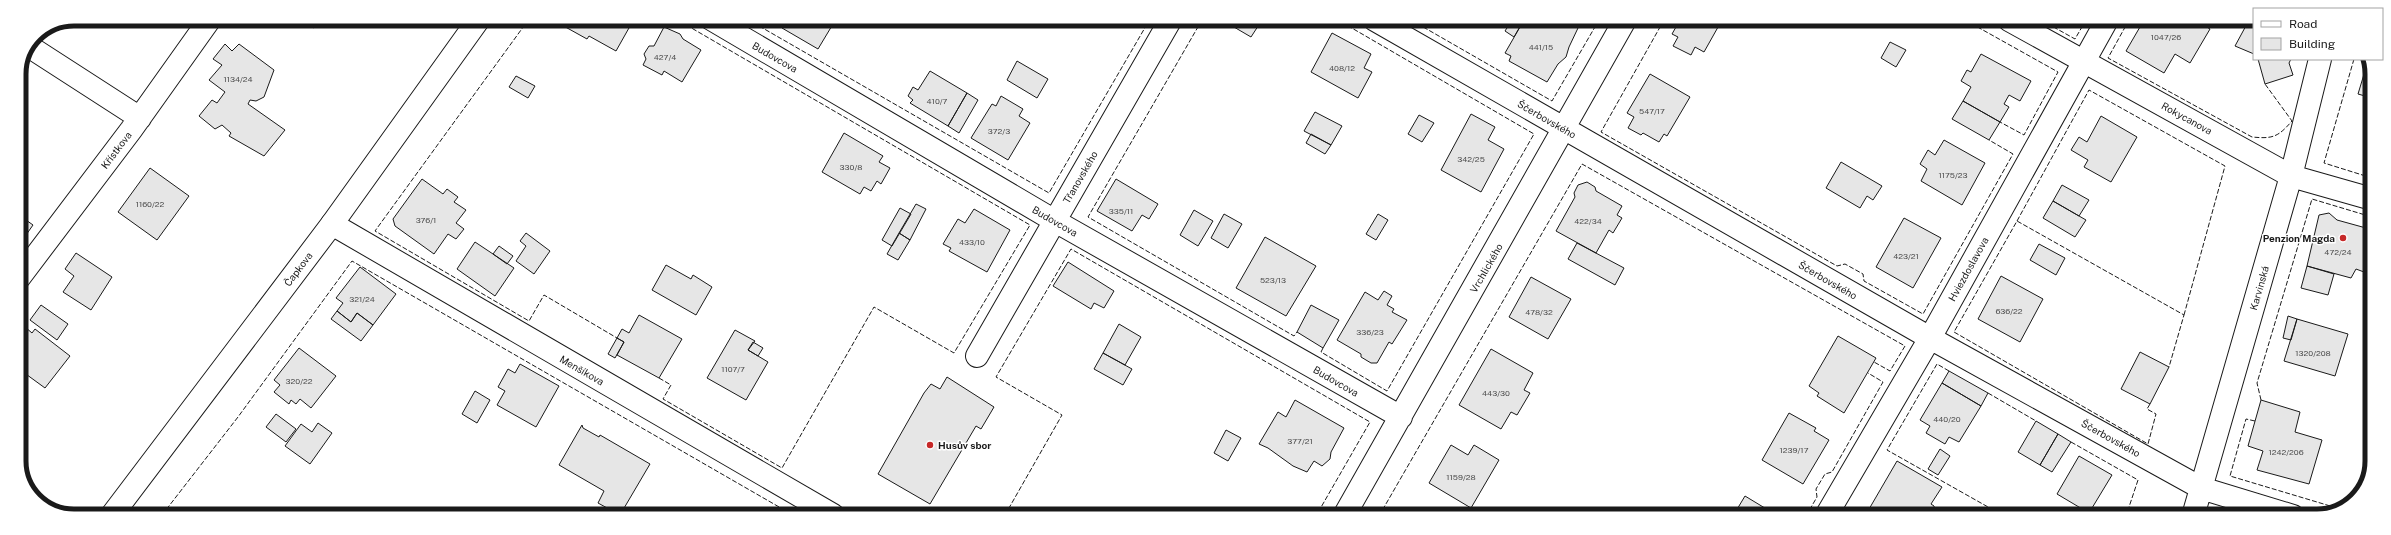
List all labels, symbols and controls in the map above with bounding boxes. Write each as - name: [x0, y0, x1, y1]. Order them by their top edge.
- legend: [2253, 8, 2383, 60]
- text: Road: [2289, 17, 2317, 31]
- house number: 1047/26: [2151, 32, 2181, 42]
- text: Building: [2289, 37, 2335, 51]
- street label: Budovcova: [750, 39, 800, 75]
- house number: 441/15: [1529, 42, 1553, 52]
- house number: 427/4: [654, 52, 676, 62]
- house number: 408/12: [1329, 63, 1355, 73]
- house number: 1134/24: [223, 74, 253, 84]
- house number: 410/7: [927, 96, 948, 106]
- street label: Ščerbovského: [1516, 97, 1579, 141]
- street label: Rokycanova: [2160, 99, 2214, 137]
- house number: 547/17: [1639, 106, 1665, 116]
- house number: 372/3: [988, 126, 1010, 136]
- street label: Křístkova: [98, 129, 134, 171]
- street label: Třanovského: [1060, 148, 1100, 205]
- house number: 342/25: [1457, 154, 1485, 164]
- house number: 330/8: [840, 162, 862, 172]
- house number: 1175/23: [1938, 170, 1968, 180]
- house number: 1160/22: [136, 199, 165, 209]
- street label: Budovcova: [1030, 203, 1080, 239]
- house number: 335/11: [1109, 206, 1133, 216]
- house number: 376/1: [416, 215, 436, 225]
- house number: 422/34: [1574, 216, 1602, 226]
- place label: Penzion Magda: [2263, 232, 2335, 244]
- marker: Penzion Magda: [2338, 233, 2348, 243]
- street label: Hviezdoslavova: [1945, 235, 1991, 303]
- house number: 433/10: [959, 237, 985, 247]
- street label: Vrchlického: [1467, 241, 1505, 295]
- house number: 472/24: [2324, 247, 2352, 257]
- street label: Čapkova: [281, 250, 315, 288]
- house number: 423/21: [1893, 251, 1919, 261]
- street label: Ščerbovského: [1797, 258, 1860, 302]
- street label: Karvinská: [2247, 264, 2271, 312]
- house number: 523/13: [1260, 275, 1286, 285]
- house number: 321/24: [349, 294, 375, 304]
- house number: 636/22: [1995, 306, 2023, 316]
- house number: 478/32: [1525, 307, 1553, 317]
- house number: 336/23: [1356, 327, 1384, 337]
- house number: 1320/208: [2295, 348, 2331, 358]
- street label: Menšíkova: [558, 353, 606, 387]
- street label: Budovcova: [1311, 363, 1361, 399]
- house number: 1107/7: [721, 364, 745, 374]
- house number: 320/22: [285, 376, 313, 386]
- house number: 443/30: [1482, 388, 1510, 398]
- house number: 440/20: [1933, 414, 1961, 424]
- street label: Ščerbovského: [2079, 417, 2143, 459]
- house number: 377/21: [1287, 436, 1313, 446]
- place label: Husův sbor: [938, 439, 992, 451]
- marker: Husův sbor: [925, 440, 935, 450]
- house number: 1239/17: [1780, 445, 1809, 455]
- house number: 1242/206: [2268, 447, 2304, 457]
- house number: 1159/28: [1446, 472, 1476, 482]

